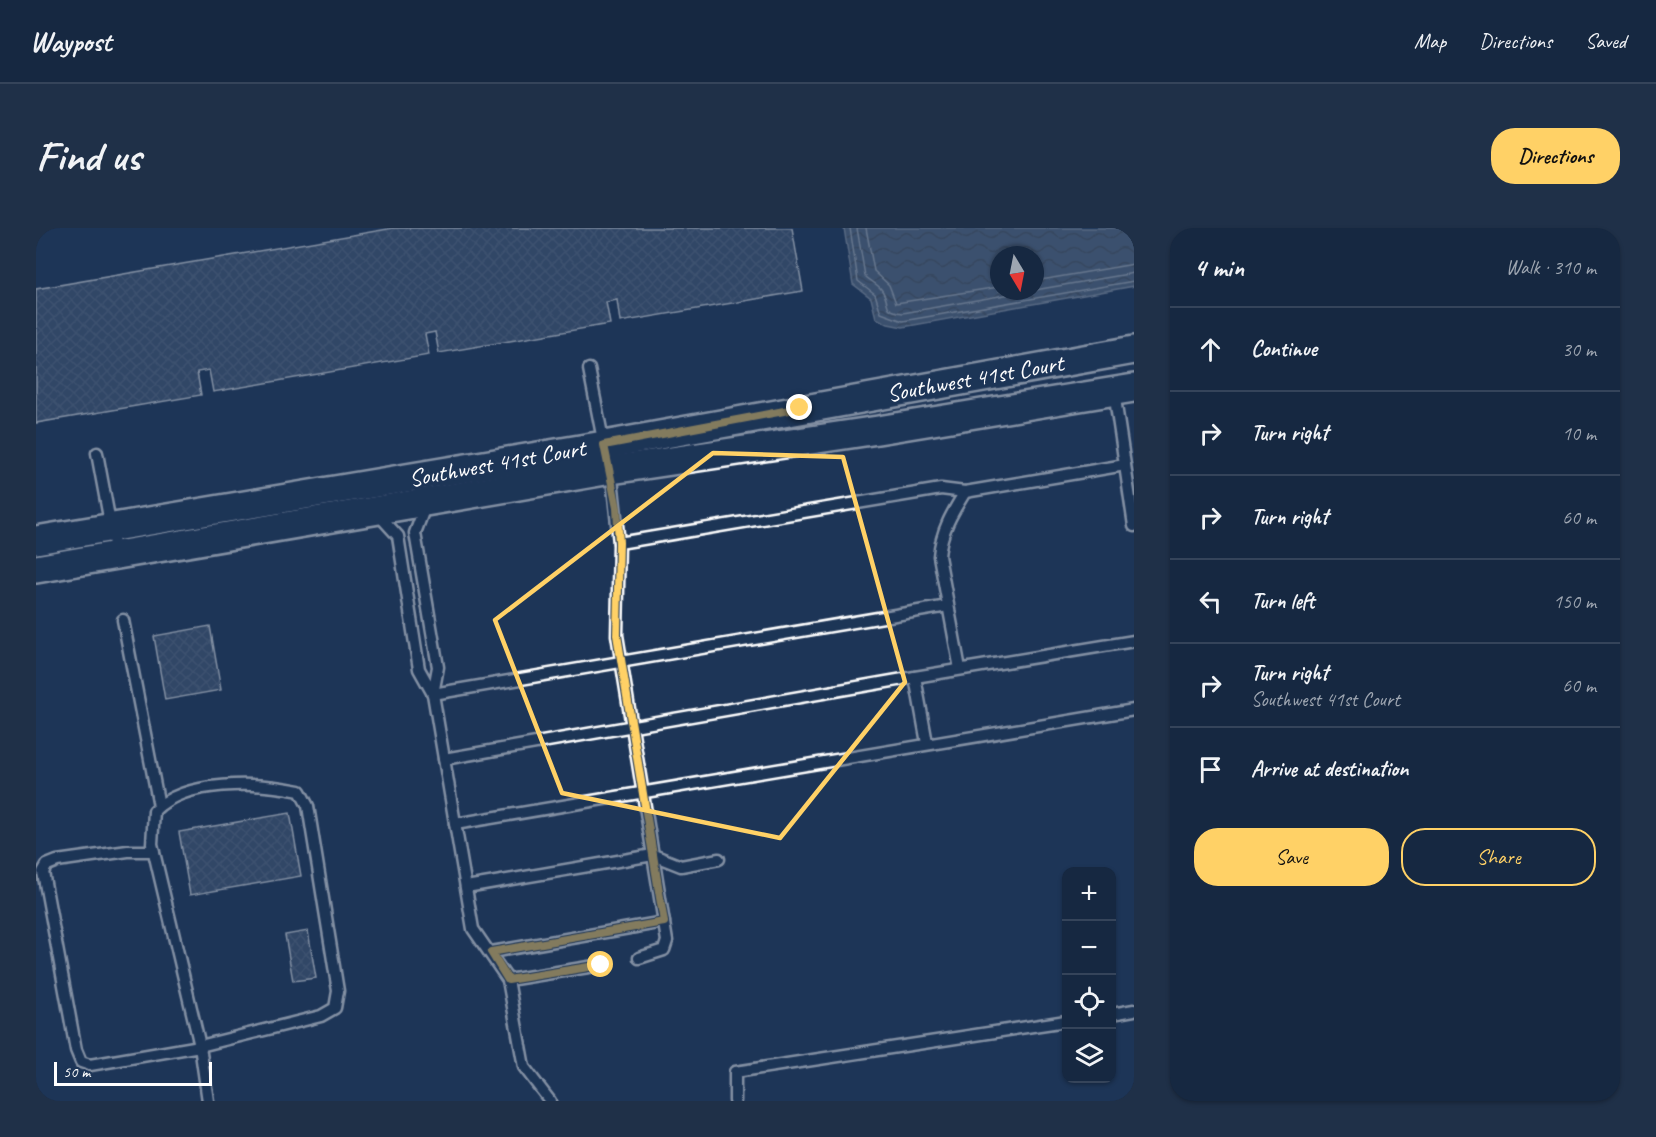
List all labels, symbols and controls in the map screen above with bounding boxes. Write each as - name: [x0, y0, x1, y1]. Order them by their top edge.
- text: Waypost: [30, 24, 111, 59]
- text: Map: [1414, 28, 1446, 54]
- text: Directions: [1479, 28, 1552, 54]
- text: Saved: [1585, 28, 1626, 54]
- button: Directions: [1491, 128, 1620, 184]
- text: Find us: [36, 130, 141, 183]
- north arrow: [990, 246, 1044, 300]
- text: 4 min: [1194, 251, 1244, 284]
- text: Walk · 310 m: [1506, 255, 1596, 280]
- icon: ahead: [1194, 333, 1227, 366]
- text: Continue: [1251, 335, 1317, 363]
- text: 30 m: [1562, 337, 1596, 362]
- street label: Southwest 41st Court: [884, 347, 1068, 408]
- route end: [786, 394, 812, 420]
- icon: right: [1194, 417, 1227, 450]
- text: Turn right: [1251, 419, 1328, 447]
- text: 10 m: [1562, 421, 1596, 446]
- street label: Southwest 41st Court: [406, 432, 590, 493]
- icon: right: [1194, 501, 1227, 534]
- text: Turn right: [1251, 503, 1328, 531]
- text: 60 m: [1562, 505, 1596, 530]
- icon: left: [1194, 585, 1227, 618]
- text: Turn left: [1251, 587, 1315, 615]
- text: 150 m: [1553, 589, 1596, 614]
- text: Turn right: [1251, 659, 1328, 687]
- icon: right: [1194, 669, 1227, 702]
- text: 60 m: [1562, 673, 1596, 698]
- text: Southwest 41st Court: [1251, 687, 1400, 712]
- icon: arrive: [1194, 753, 1227, 786]
- text: Arrive at destination: [1251, 755, 1408, 783]
- button: Save: [1194, 828, 1389, 886]
- button: Share: [1401, 828, 1596, 886]
- map controls: [1062, 867, 1116, 1083]
- button: +: [1062, 867, 1116, 921]
- button: −: [1062, 921, 1116, 975]
- route start: [587, 951, 613, 977]
- button: locate: [1062, 975, 1116, 1029]
- button: layers: [1062, 1029, 1116, 1083]
- scale bar: [54, 1059, 212, 1086]
- text: 50 m: [63, 1062, 90, 1082]

